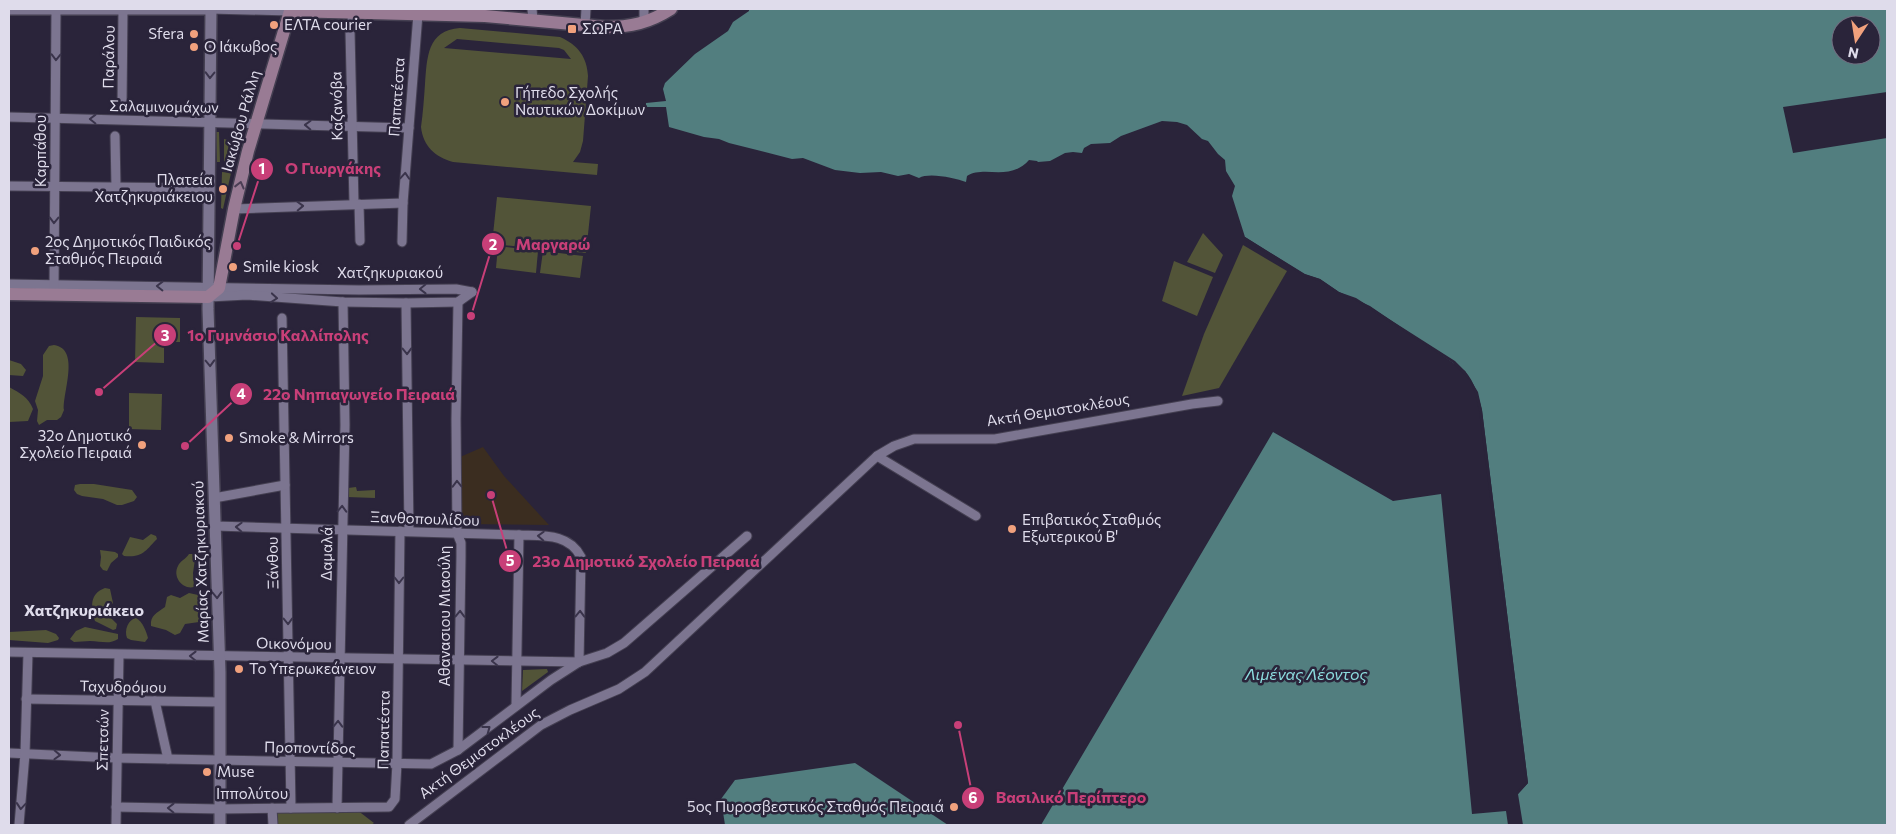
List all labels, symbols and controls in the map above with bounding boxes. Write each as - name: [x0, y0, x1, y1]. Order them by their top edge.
- place label: ΕΛΤΑ courier: [284, 15, 372, 33]
- north arrow: [1831, 15, 1881, 65]
- marker: ΕΛΤΑ courier: [268, 19, 280, 31]
- place label: ΣΩΡΑ: [582, 19, 623, 37]
- marker: ΣΩΡΑ: [566, 23, 578, 35]
- place label: Sfera: [148, 24, 184, 42]
- street label: Παράλου: [98, 25, 118, 89]
- marker: Sfera: [188, 28, 200, 40]
- place label: Ο Ιάκωβος: [204, 37, 277, 55]
- marker: Ο Ιάκωβος: [188, 41, 200, 53]
- text: N: [1846, 44, 1860, 63]
- one-way arrow: [51, 54, 61, 62]
- street label: Παπατέστα: [384, 57, 408, 137]
- street label: Ιακώβου Ράλλη: [217, 68, 263, 174]
- street label: Καζανόβα: [326, 71, 346, 141]
- one-way arrow: [205, 72, 215, 79]
- place label: Γήπεδο Σχολής Ναυτικών Δοκίμων: [515, 83, 645, 118]
- street label: Σαλαμινομάχων: [109, 96, 219, 116]
- marker: Γήπεδο Σχολής Ναυτικών Δοκίμων: [499, 96, 511, 108]
- one-way arrow: [88, 114, 96, 124]
- street label: Καρπάθου: [31, 115, 49, 187]
- one-way arrow: [303, 120, 311, 131]
- callout: Ο Γιωργάκης: [250, 153, 391, 184]
- text: Ο Γιωργάκης: [285, 158, 381, 177]
- text: 1: [259, 159, 265, 177]
- place label: Πλατεία Χατζηκυριάκειου: [95, 170, 213, 205]
- one-way arrow: [399, 172, 410, 180]
- one-way arrow: [234, 181, 245, 190]
- marker: Πλατεία Χατζηκυριάκειου: [217, 183, 229, 195]
- one-way arrow: [296, 201, 304, 211]
- one-way arrow: [49, 216, 60, 224]
- callout: Μαργαρώ: [481, 229, 600, 260]
- place label: 2ος Δημοτικός Παιδικός Σταθμός Πειραιά: [45, 232, 211, 267]
- text: Μαργαρώ: [516, 234, 590, 253]
- text: 2: [489, 235, 497, 253]
- marker: 2ος Δημοτικός Παιδικός Σταθμός Πειραιά: [29, 245, 41, 257]
- place label: Smile kiosk: [243, 257, 319, 275]
- marker: Smile kiosk: [227, 261, 239, 273]
- street label: Χατζηκυριακού: [337, 263, 443, 281]
- one-way arrow: [156, 281, 164, 292]
- one-way arrow: [419, 284, 427, 294]
- one-way arrow: [271, 292, 279, 303]
- callout: 1ο Γυμνάσιο Καλλίπολης: [153, 320, 379, 351]
- text: 1ο Γυμνάσιο Καλλίπολης: [187, 325, 369, 344]
- text: 3: [161, 326, 170, 344]
- one-way arrow: [402, 348, 412, 356]
- one-way arrow: [205, 360, 215, 367]
- callout: 22ο Νηπιαγωγείο Πειραιά: [228, 379, 465, 410]
- text: 4: [236, 384, 246, 402]
- text: 22ο Νηπιαγωγείο Πειραιά: [263, 384, 455, 403]
- street label: Ακτή Θεμιστοκλέους: [985, 389, 1130, 429]
- place label: 32ο Δημοτικό Σχολείο Πειραιά: [20, 426, 132, 461]
- place label: Smoke & Mirrors: [239, 428, 354, 446]
- marker: Smoke & Mirrors: [223, 432, 235, 444]
- marker: 32ο Δημοτικό Σχολείο Πειραιά: [136, 439, 148, 451]
- one-way arrow: [452, 480, 462, 488]
- street label: Μαρίας Χατζηκυριακού: [188, 481, 212, 644]
- one-way arrow: [337, 505, 348, 513]
- street label: Ξανθοπουλίδου: [370, 507, 480, 529]
- place label: Επιβατικός Σταθμός Εξωτερικού Β': [1022, 510, 1162, 545]
- one-way arrow: [234, 521, 242, 532]
- marker: Επιβατικός Σταθμός Εξωτερικού Β': [1006, 523, 1018, 535]
- street label: Δαμαλά: [317, 527, 335, 581]
- one-way arrow: [537, 531, 545, 542]
- street label: Ξάνθου: [263, 536, 281, 590]
- street label: Αθανασιου Μιαούλη: [435, 546, 453, 686]
- callout: 23ο Δημοτικό Σχολείο Πειραιά: [497, 546, 770, 577]
- text: 5: [506, 551, 515, 569]
- text: 23ο Δημοτικό Σχολείο Πειραιά: [532, 551, 760, 570]
- one-way arrow: [394, 576, 404, 584]
- one-way arrow: [212, 592, 222, 600]
- district label: Χατζηκυριάκειο: [24, 600, 145, 619]
- one-way arrow: [575, 609, 585, 617]
- one-way arrow: [455, 610, 465, 618]
- one-way arrow: [283, 618, 293, 625]
- street label: Οικονόμου: [256, 633, 332, 653]
- one-way arrow: [189, 651, 197, 662]
- one-way arrow: [491, 656, 499, 666]
- place label: Το Υπερωκεάνειον: [249, 659, 377, 677]
- marker: Το Υπερωκεάνειον: [233, 663, 245, 675]
- water label: Λιμένας Λέοντος: [1244, 664, 1367, 683]
- street label: Ταχυδρόμου: [79, 676, 167, 696]
- street label: Παπατέστα: [373, 690, 393, 770]
- street label: Ακτή Θεμιστοκλέους: [415, 703, 542, 802]
- street label: Σπετσών: [92, 708, 112, 771]
- one-way arrow: [333, 720, 343, 728]
- one-way arrow: [481, 726, 490, 734]
- street label: Προποντίδος: [264, 737, 356, 757]
- one-way arrow: [54, 750, 62, 761]
- place label: Muse: [217, 762, 255, 780]
- marker: Muse: [201, 766, 213, 778]
- callout: Βασιλικό Περίπτερο: [960, 782, 1156, 813]
- street label: Ιππολύτου: [216, 784, 288, 802]
- text: Βασιλικό Περίπτερο: [996, 787, 1147, 806]
- text: 6: [968, 788, 978, 806]
- place label: 5ος Πυροσβεστικός Σταθμός Πειραιά: [687, 797, 944, 815]
- marker: 5ος Πυροσβεστικός Σταθμός Πειραιά: [948, 801, 960, 813]
- one-way arrow: [15, 802, 26, 810]
- one-way arrow: [167, 802, 175, 813]

